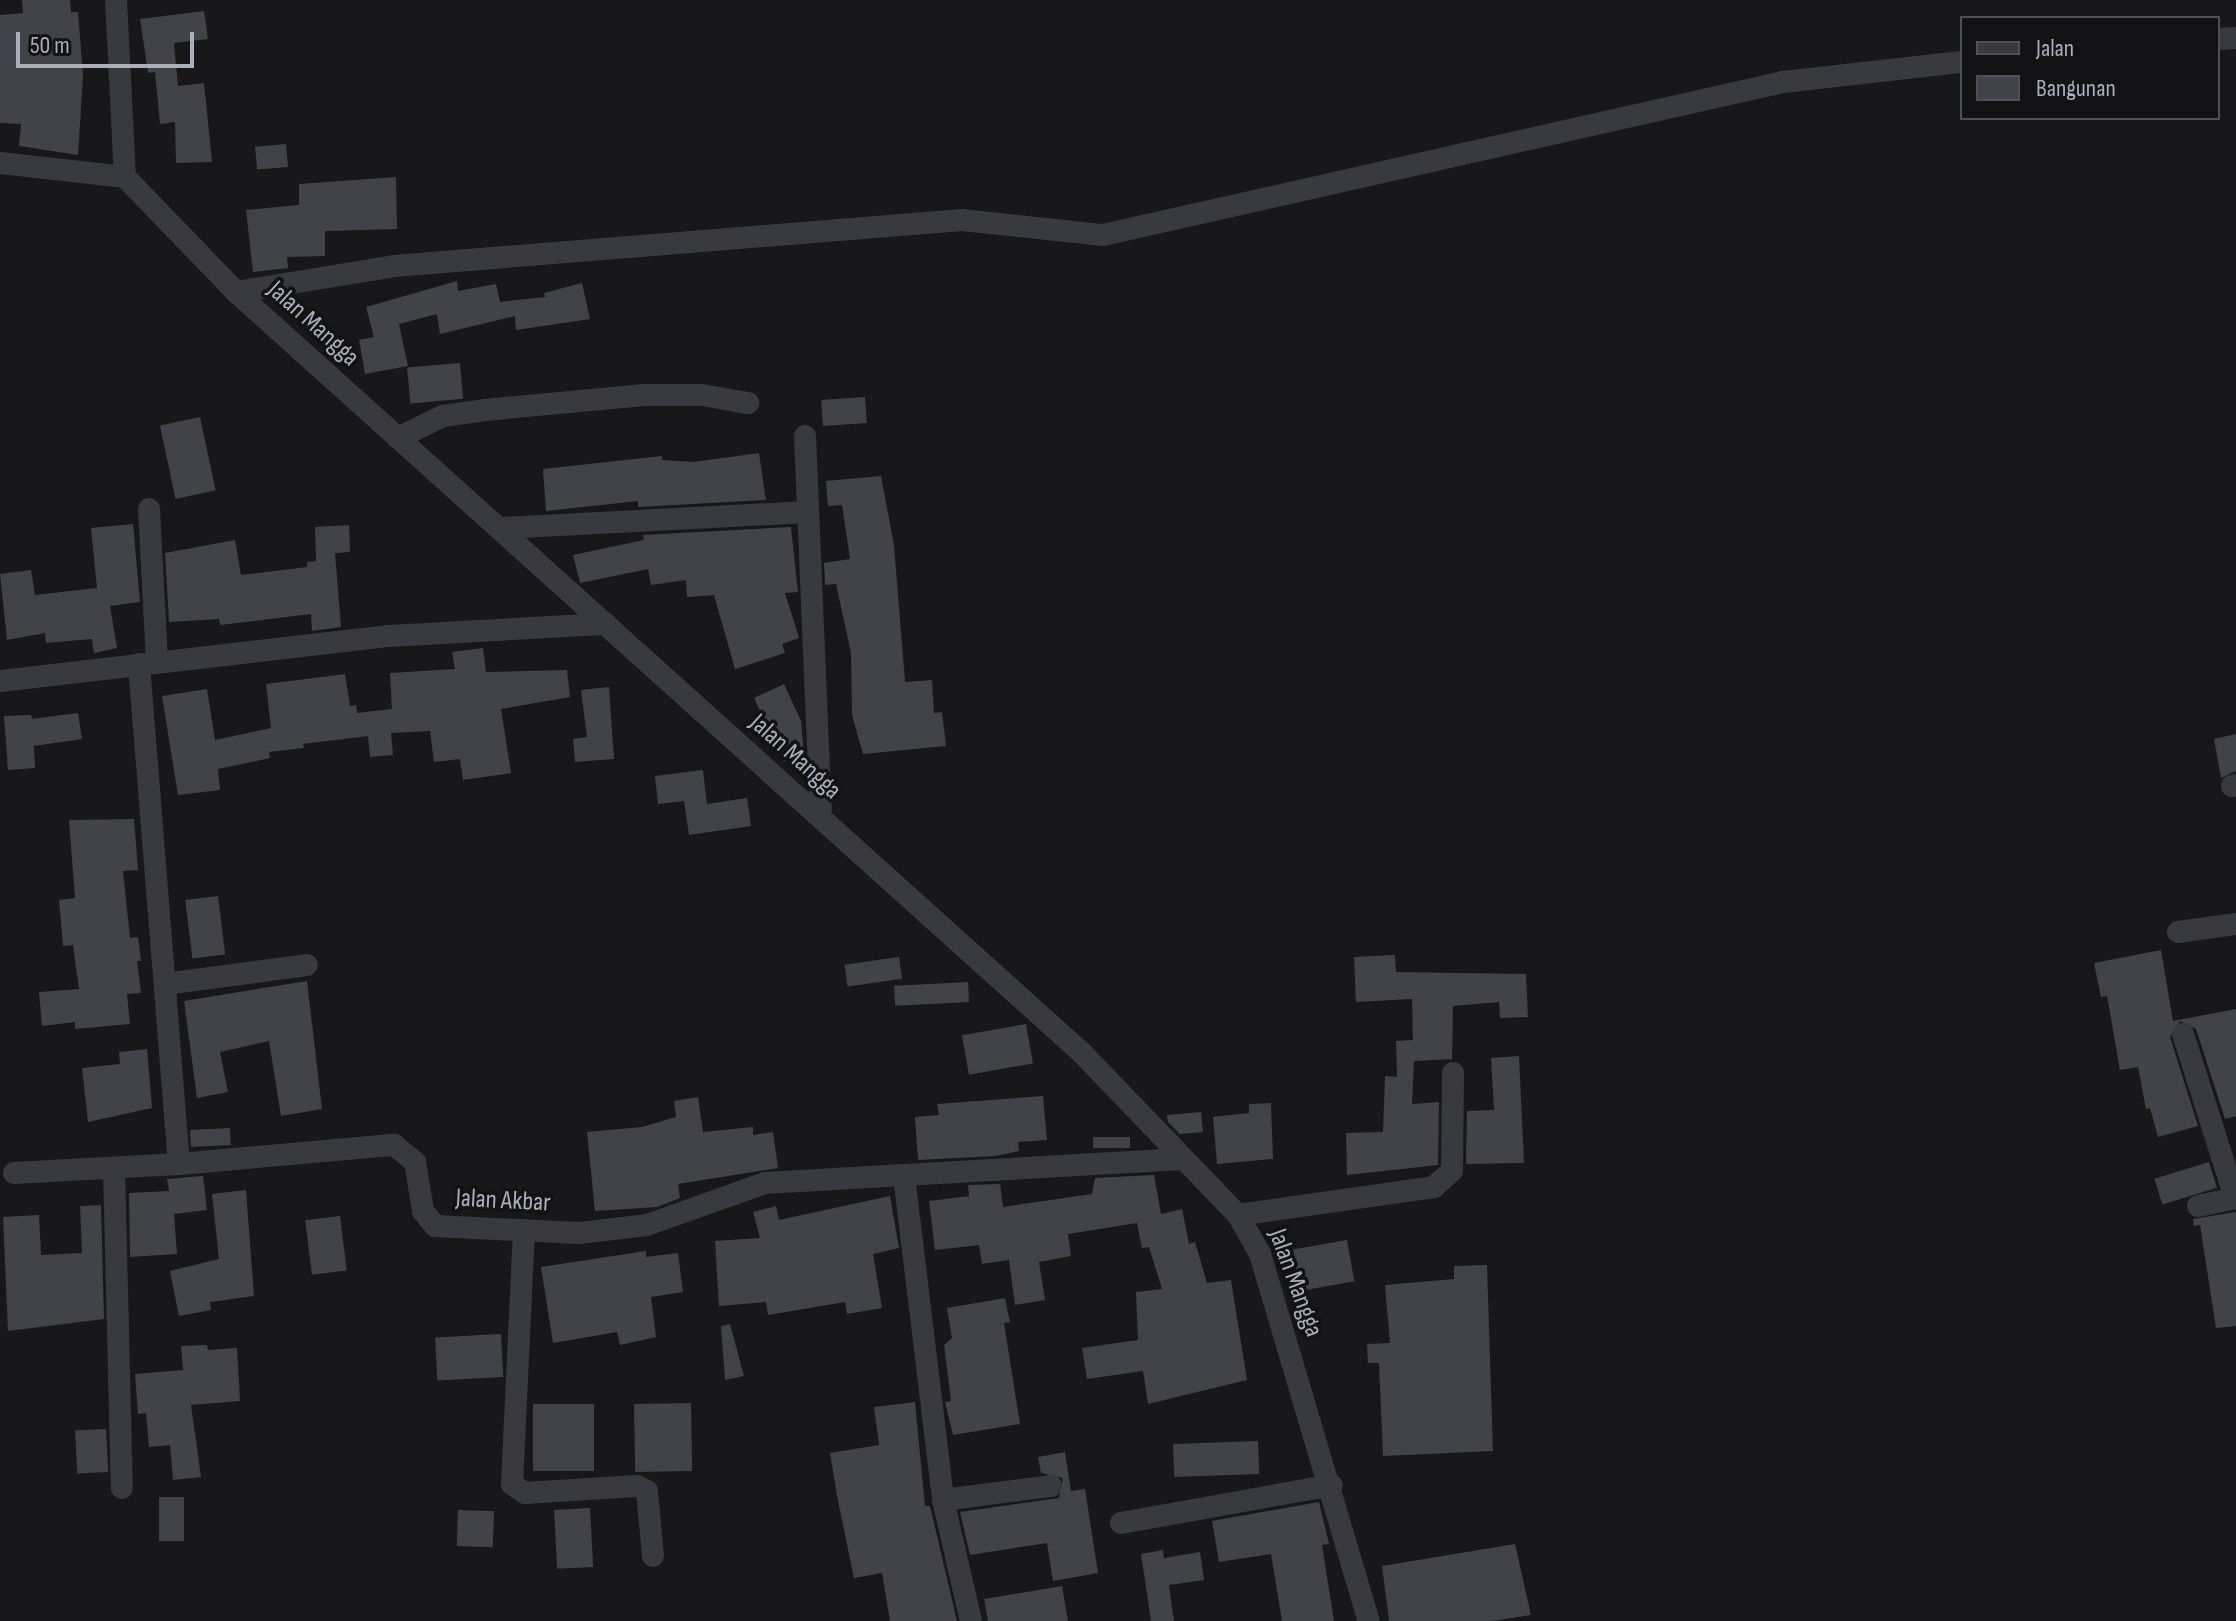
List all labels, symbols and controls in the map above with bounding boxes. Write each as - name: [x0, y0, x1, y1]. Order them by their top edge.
- scale bar: [20, 16, 198, 66]
- legend: [1960, 16, 2220, 120]
- text: 50 m: [30, 31, 70, 60]
- text: Jalan: [2036, 34, 2074, 63]
- text: Bangunan: [2036, 74, 2116, 103]
- street label: Jalan Mangga: [261, 275, 365, 373]
- street label: Jalan Mangga: [743, 708, 847, 806]
- street label: Jalan Akbar: [455, 1183, 551, 1219]
- street label: Jalan Mangga: [1261, 1225, 1329, 1341]

